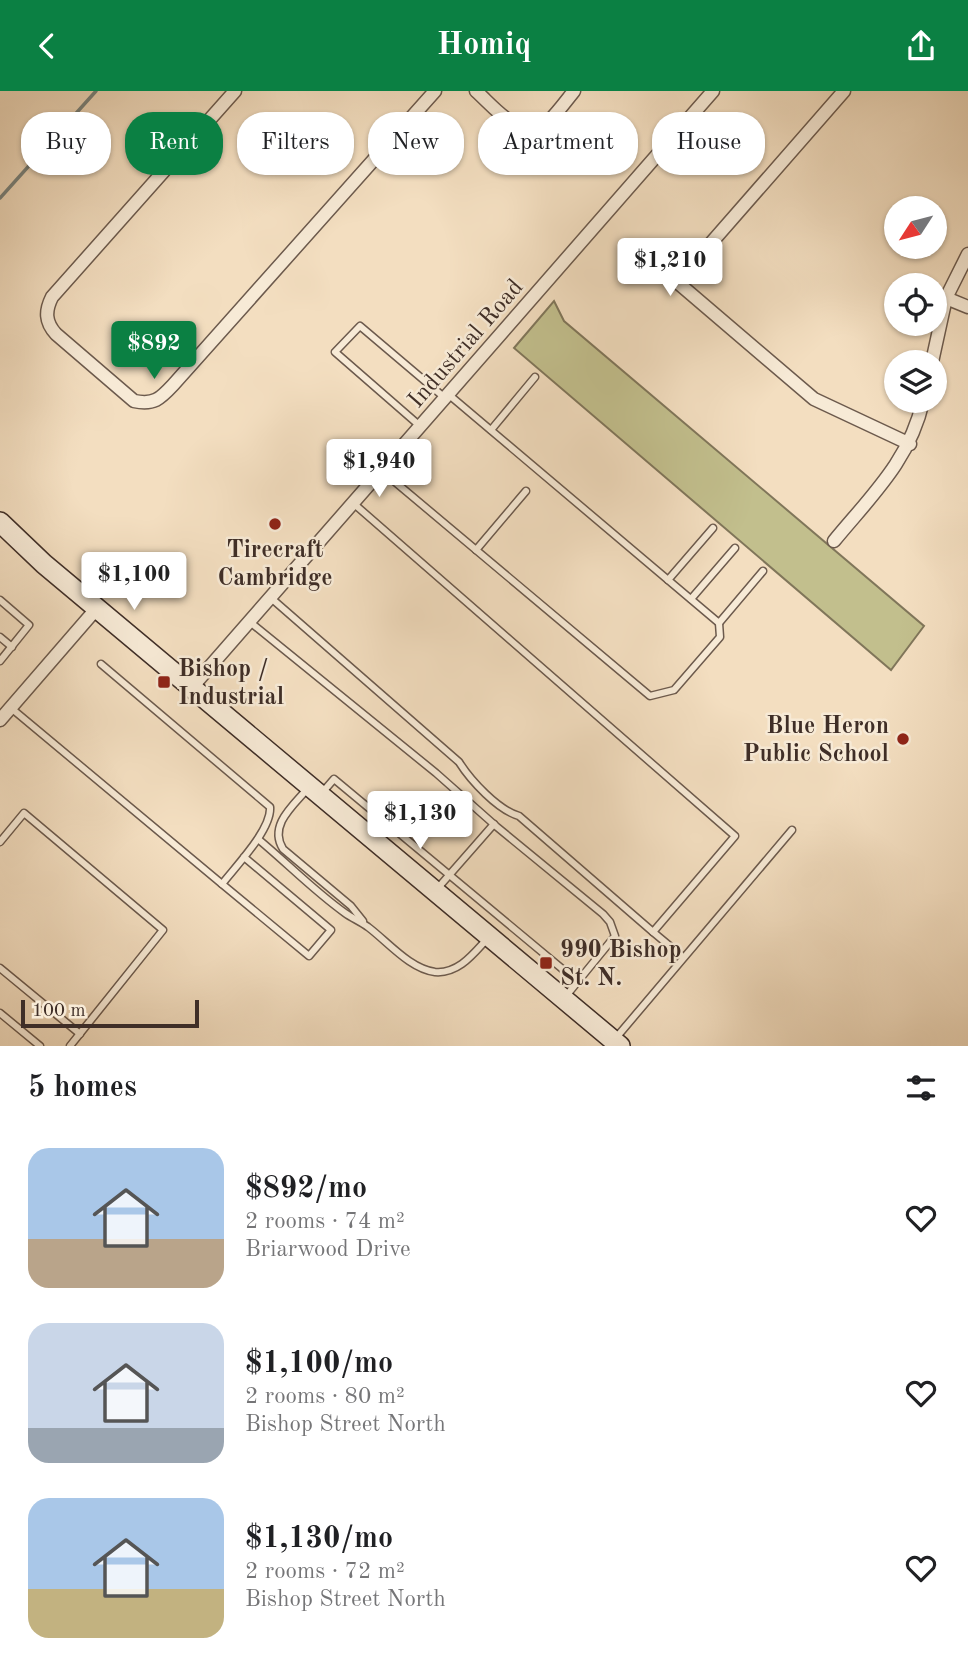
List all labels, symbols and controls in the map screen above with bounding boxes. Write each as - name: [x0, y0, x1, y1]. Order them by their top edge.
- icon: back: [28, 27, 66, 65]
- icon: share: [902, 27, 940, 65]
- text: Homiq: [437, 30, 531, 62]
- chip: Buy: [21, 112, 111, 175]
- chip: Rent: [125, 112, 223, 175]
- chip: Filters: [237, 112, 354, 175]
- chip: New: [368, 112, 464, 175]
- chip: Apartment: [478, 112, 638, 175]
- chip: House: [652, 112, 765, 175]
- north arrow: [884, 196, 947, 259]
- map controls: [884, 196, 947, 413]
- pin: $1,210: [613, 239, 727, 298]
- text: $1,210: [633, 249, 707, 272]
- button: locate: [884, 273, 947, 336]
- street label: Industrial Road: [404, 276, 529, 413]
- pin: $892: [113, 321, 195, 381]
- text: $892: [127, 332, 181, 355]
- button: layers: [884, 350, 947, 413]
- pin: $1,940: [322, 439, 436, 499]
- text: $1,940: [342, 450, 416, 473]
- marker: Tirecraft Cambridge: [267, 516, 283, 532]
- place label: Tirecraft Cambridge: [218, 539, 332, 591]
- pin: $1,100: [77, 553, 191, 612]
- text: $1,100: [97, 563, 171, 586]
- place label: Bishop / Industrial: [178, 658, 284, 710]
- marker: Bishop / Industrial: [156, 674, 172, 690]
- place label: Blue Heron Public School: [743, 715, 889, 767]
- marker: Blue Heron Public School: [895, 731, 911, 747]
- pin: $1,130: [363, 791, 477, 851]
- text: $1,130: [383, 802, 457, 825]
- place label: 990 Bishop St. N.: [560, 939, 682, 991]
- marker: 990 Bishop St. N.: [538, 955, 554, 971]
- scale bar: [21, 997, 200, 1029]
- text: 100 m: [32, 1002, 85, 1021]
- icon: filters: [902, 1069, 940, 1107]
- text: 5 homes: [28, 1073, 137, 1103]
- text: $892/mo: [245, 1174, 367, 1204]
- icon: home: [84, 1176, 168, 1260]
- icon: heart: [902, 1199, 940, 1237]
- text: 2 rooms · 74 m²: [245, 1210, 405, 1233]
- text: Briarwood Drive: [245, 1238, 411, 1261]
- text: $1,100/mo: [245, 1349, 393, 1379]
- icon: home: [84, 1351, 168, 1435]
- icon: heart: [902, 1374, 940, 1412]
- text: 2 rooms · 80 m²: [245, 1385, 405, 1408]
- text: Bishop Street North: [245, 1413, 446, 1436]
- text: $1,130/mo: [245, 1524, 393, 1554]
- icon: home: [84, 1526, 168, 1610]
- icon: heart: [902, 1549, 940, 1587]
- text: 2 rooms · 72 m²: [245, 1560, 405, 1583]
- text: Bishop Street North: [245, 1588, 446, 1611]

